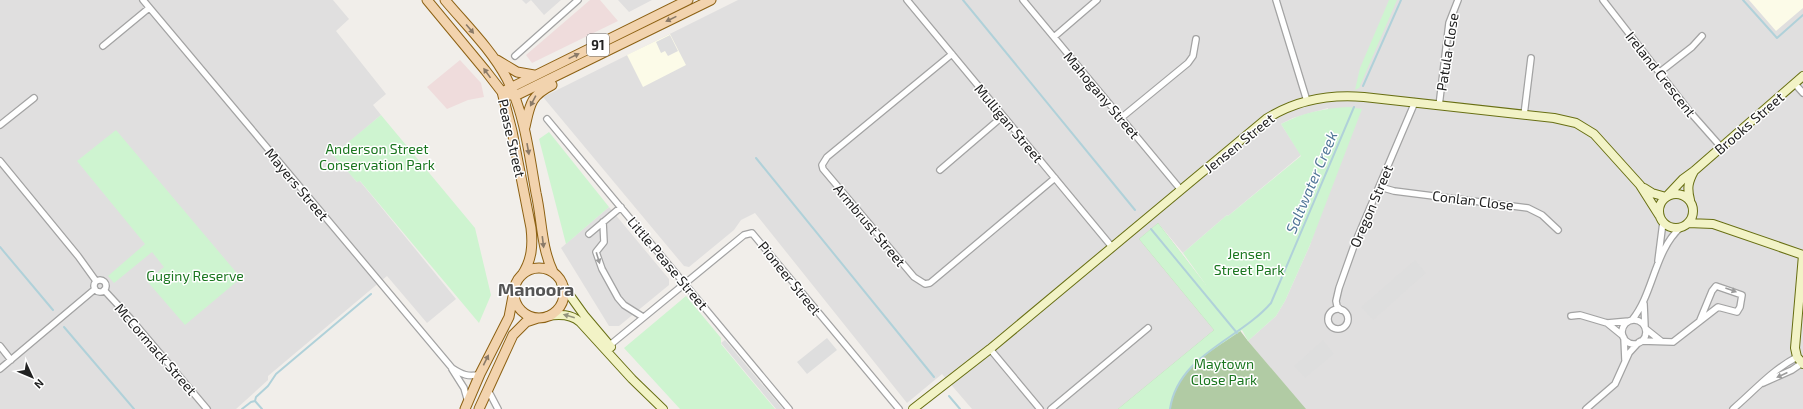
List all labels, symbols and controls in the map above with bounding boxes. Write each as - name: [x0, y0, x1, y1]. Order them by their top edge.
- street label: Patula Close: [1432, 12, 1462, 92]
- one-way arrow: [666, 16, 677, 22]
- one-way arrow: [465, 24, 474, 34]
- street label: Ireland Crescent: [1622, 28, 1700, 120]
- road number: 91: [587, 34, 609, 56]
- street label: Mahogany Street: [1061, 48, 1143, 142]
- one-way arrow: [569, 53, 580, 59]
- one-way arrow: [484, 68, 492, 78]
- street label: Mulligan Street: [971, 80, 1047, 166]
- street label: Brooks Street: [1711, 88, 1787, 158]
- one-way arrow: [529, 95, 536, 107]
- street label: Pease Street: [495, 97, 529, 179]
- street label: Jensen Street: [1201, 110, 1277, 176]
- water label: Saltwater Creek: [1281, 128, 1341, 236]
- park label: Anderson Street Conservation Park: [319, 140, 435, 173]
- one-way arrow: [525, 143, 531, 155]
- street label: Mayers Street: [262, 144, 332, 224]
- street label: Oregon Street: [1346, 162, 1396, 250]
- street label: Armbrust Street: [831, 180, 909, 270]
- street label: Conlan Close: [1431, 187, 1515, 213]
- street label: Little Pease Street: [624, 213, 712, 313]
- one-way arrow: [540, 236, 546, 248]
- street label: Pioneer Street: [755, 238, 825, 318]
- park label: Jensen Street Park: [1214, 245, 1284, 278]
- one-way arrow: [596, 251, 602, 264]
- park label: Guginy Reserve: [146, 267, 244, 284]
- district label: Manoora: [498, 278, 574, 300]
- one-way arrow: [1725, 288, 1737, 294]
- street label: McCormack Street: [111, 299, 201, 399]
- one-way arrow: [563, 313, 575, 319]
- one-way arrow: [483, 355, 489, 366]
- park label: Maytown Close Park: [1191, 355, 1257, 388]
- north arrow: [12, 357, 52, 397]
- one-way arrow: [1777, 372, 1788, 378]
- text: N: [32, 377, 47, 392]

